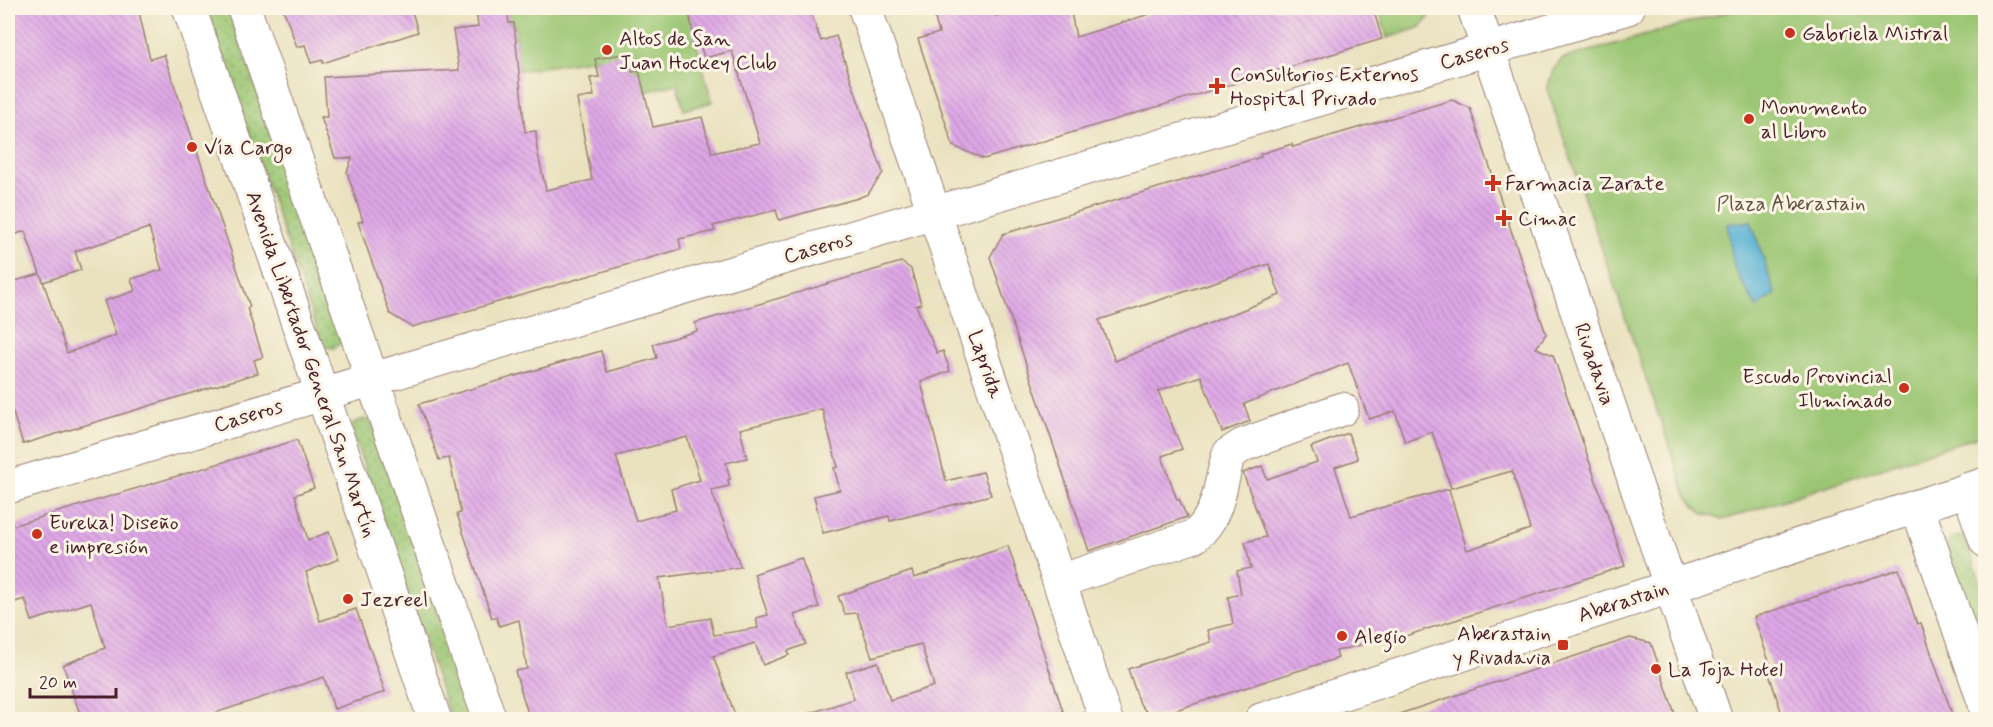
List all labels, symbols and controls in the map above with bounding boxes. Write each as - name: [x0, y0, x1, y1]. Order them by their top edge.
- place label: Gabriela Mistral: [1802, 20, 1948, 48]
- place label: Altos de San Juan Hockey Club: [619, 25, 777, 77]
- marker: Gabriela Mistral: [1783, 26, 1797, 40]
- street label: Caseros: [1436, 31, 1512, 77]
- marker: Altos de San Juan Hockey Club: [600, 43, 614, 57]
- place label: Consultorios Externos Hospital Privado: [1230, 61, 1418, 113]
- marker: Consultorios Externos Hospital Privado: [1208, 77, 1226, 95]
- place label: Monumento al Libro: [1761, 94, 1867, 146]
- marker: Monumento al Libro: [1742, 112, 1756, 126]
- place label: Vía Cargo: [204, 134, 292, 163]
- marker: Vía Cargo: [185, 140, 199, 154]
- place label: Farmacia Zarate: [1505, 170, 1665, 198]
- marker: Farmacia Zarate: [1486, 176, 1500, 190]
- street label: Avenida Libertador General San Martín: [238, 187, 384, 541]
- park label: Plaza Aberastain: [1716, 190, 1866, 218]
- place label: Cimac: [1518, 205, 1576, 233]
- marker: Cimac: [1495, 209, 1513, 227]
- street label: Caseros: [780, 225, 856, 271]
- street label: Rivadavia: [1567, 319, 1621, 409]
- street label: Laprida: [960, 327, 1010, 402]
- place label: Escudo Provincial Iluminado: [1742, 363, 1892, 415]
- marker: Escudo Provincial Iluminado: [1897, 381, 1911, 395]
- street label: Caseros: [210, 392, 286, 440]
- place label: Eureka! Diseño e impresión: [49, 509, 179, 561]
- marker: Eureka! Diseño e impresión: [30, 527, 44, 541]
- street label: Aberastain: [1574, 574, 1672, 630]
- place label: Jezreel: [360, 586, 428, 614]
- marker: Jezreel: [341, 592, 355, 606]
- place label: Aberastain y Rivadavia: [1452, 620, 1551, 672]
- place label: Alegio: [1354, 623, 1407, 653]
- marker: Alegio: [1335, 629, 1349, 643]
- marker: Aberastain y Rivadavia: [1556, 638, 1570, 652]
- place label: La Toja Hotel: [1668, 656, 1783, 684]
- scale bar: [30, 661, 116, 699]
- marker: La Toja Hotel: [1649, 662, 1663, 676]
- text: 20 m: [39, 671, 77, 695]

